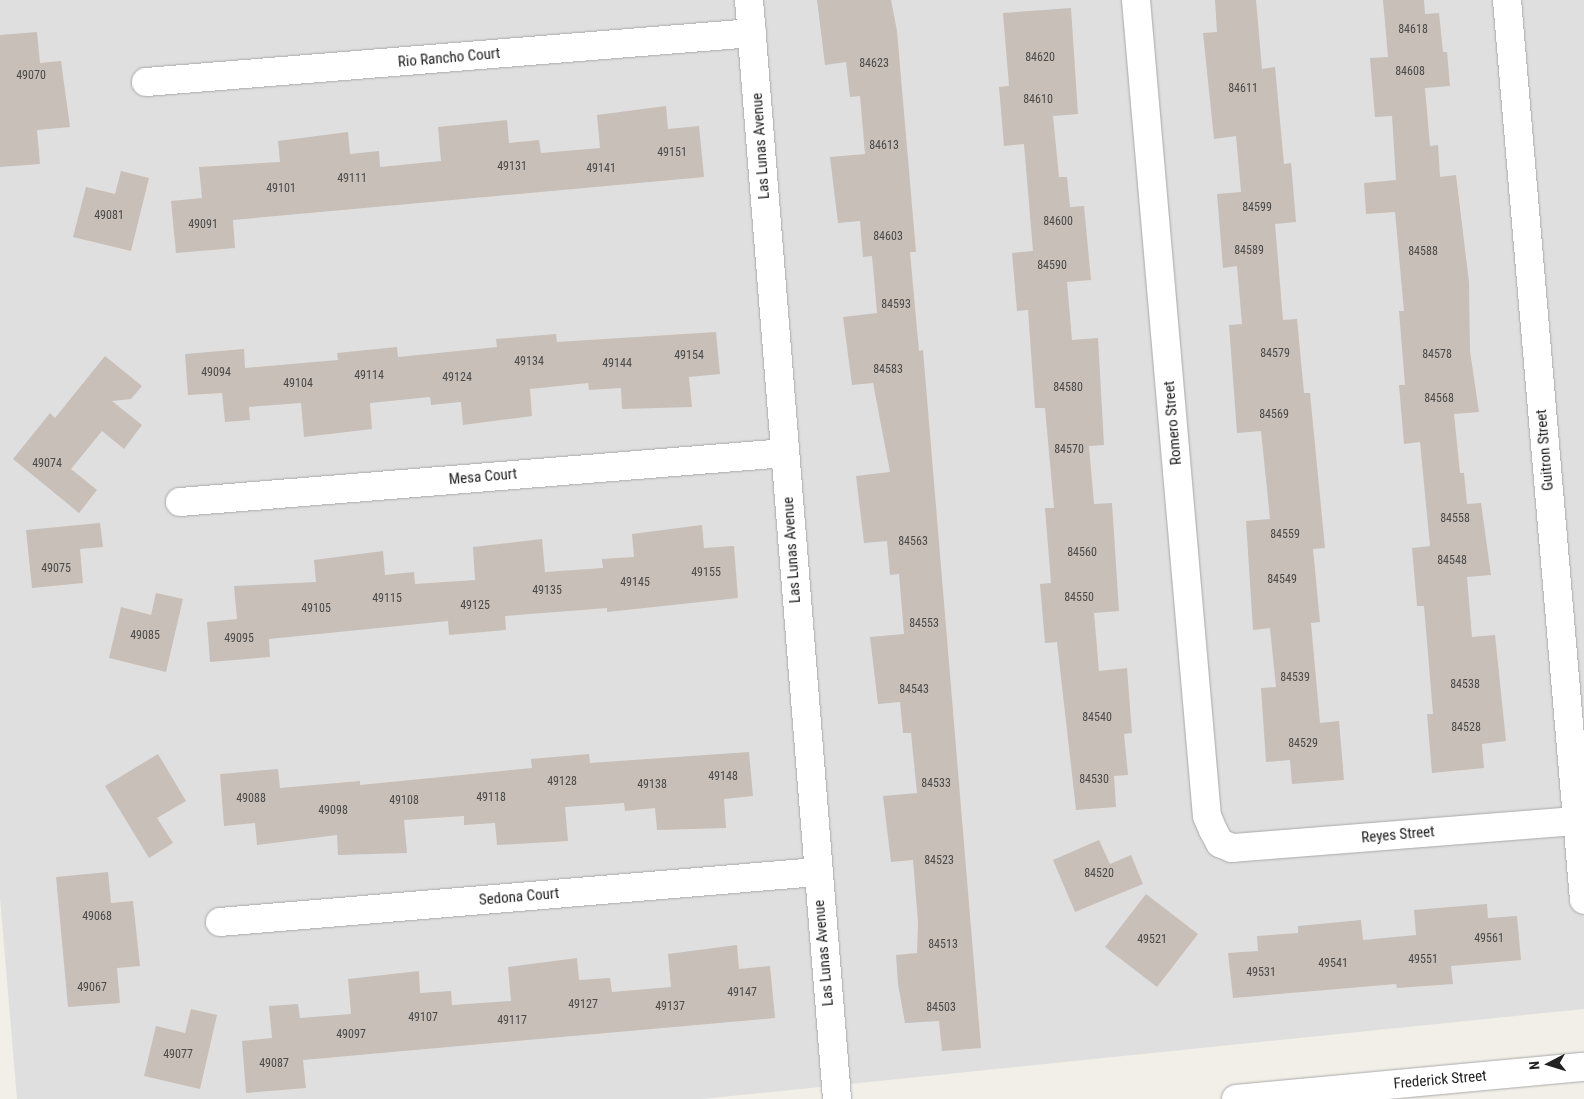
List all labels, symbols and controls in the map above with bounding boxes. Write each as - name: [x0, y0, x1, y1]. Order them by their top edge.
- house number: 84618: [1398, 23, 1428, 37]
- street label: Rio Rancho Court: [397, 45, 501, 71]
- house number: 84620: [1025, 51, 1055, 65]
- house number: 84623: [859, 57, 889, 71]
- house number: 84608: [1395, 65, 1425, 79]
- house number: 49070: [16, 69, 46, 83]
- house number: 84611: [1228, 82, 1258, 96]
- street label: Las Lunas Avenue: [748, 92, 774, 200]
- house number: 84610: [1023, 93, 1053, 107]
- house number: 84613: [869, 139, 899, 153]
- house number: 49151: [657, 146, 687, 160]
- house number: 49131: [497, 160, 527, 174]
- house number: 49141: [586, 162, 616, 176]
- house number: 49111: [337, 172, 367, 186]
- house number: 49101: [266, 182, 296, 196]
- house number: 84599: [1242, 201, 1272, 215]
- house number: 49081: [94, 209, 124, 223]
- house number: 84600: [1043, 215, 1073, 229]
- house number: 49091: [188, 218, 218, 232]
- house number: 84603: [873, 230, 903, 244]
- house number: 84589: [1234, 244, 1264, 258]
- house number: 84588: [1408, 245, 1438, 259]
- house number: 84590: [1037, 259, 1067, 273]
- house number: 84593: [881, 298, 911, 312]
- house number: 84579: [1260, 347, 1290, 361]
- house number: 84578: [1422, 348, 1452, 362]
- house number: 49154: [674, 349, 704, 363]
- house number: 49134: [514, 355, 544, 369]
- house number: 49144: [602, 357, 632, 371]
- house number: 84583: [873, 363, 903, 377]
- house number: 49094: [201, 366, 231, 380]
- house number: 49114: [354, 369, 384, 383]
- house number: 49124: [442, 371, 472, 385]
- house number: 49104: [283, 377, 313, 391]
- street label: Romero Street: [1160, 380, 1186, 466]
- house number: 84580: [1053, 381, 1083, 395]
- house number: 84568: [1424, 392, 1454, 406]
- house number: 84569: [1259, 408, 1289, 422]
- street label: Guitron Street: [1532, 408, 1558, 492]
- house number: 84570: [1054, 443, 1084, 457]
- house number: 49074: [32, 457, 62, 471]
- street label: Mesa Court: [448, 465, 518, 489]
- street label: Las Lunas Avenue: [779, 496, 805, 604]
- house number: 84558: [1440, 512, 1470, 526]
- house number: 84559: [1270, 528, 1300, 542]
- house number: 84563: [898, 535, 928, 549]
- house number: 84560: [1067, 546, 1097, 560]
- house number: 84548: [1437, 554, 1467, 568]
- house number: 49075: [41, 562, 71, 576]
- house number: 49155: [691, 566, 721, 580]
- house number: 84549: [1267, 573, 1297, 587]
- house number: 49145: [620, 576, 650, 590]
- house number: 49135: [532, 584, 562, 598]
- house number: 84550: [1064, 591, 1094, 605]
- house number: 49115: [372, 592, 402, 606]
- house number: 49125: [460, 599, 490, 613]
- house number: 49105: [301, 602, 331, 616]
- house number: 84553: [909, 617, 939, 631]
- house number: 49085: [130, 629, 160, 643]
- house number: 49095: [224, 632, 254, 646]
- house number: 84539: [1280, 671, 1310, 685]
- house number: 84538: [1450, 678, 1480, 692]
- house number: 84543: [899, 683, 929, 697]
- house number: 84540: [1082, 711, 1112, 725]
- house number: 84528: [1451, 721, 1481, 735]
- house number: 84529: [1288, 737, 1318, 751]
- house number: 49148: [708, 770, 738, 784]
- house number: 84530: [1079, 773, 1109, 787]
- house number: 49128: [547, 775, 577, 789]
- house number: 84533: [921, 777, 951, 791]
- house number: 49138: [637, 778, 667, 792]
- house number: 49118: [476, 791, 506, 805]
- house number: 49088: [236, 792, 266, 806]
- house number: 49108: [389, 794, 419, 808]
- house number: 49098: [318, 804, 348, 818]
- street label: Reyes Street: [1361, 823, 1435, 847]
- house number: 84523: [924, 854, 954, 868]
- house number: 84520: [1084, 867, 1114, 881]
- street label: Sedona Court: [478, 885, 560, 909]
- street label: Las Lunas Avenue: [810, 899, 838, 1007]
- house number: 49068: [82, 910, 112, 924]
- house number: 49561: [1474, 932, 1504, 946]
- house number: 49521: [1137, 933, 1167, 947]
- house number: 84513: [928, 938, 958, 952]
- house number: 49551: [1408, 953, 1438, 967]
- house number: 49541: [1318, 957, 1348, 971]
- house number: 49531: [1246, 966, 1276, 980]
- house number: 49067: [77, 981, 107, 995]
- house number: 49147: [727, 986, 757, 1000]
- house number: 49127: [568, 998, 598, 1012]
- house number: 49137: [655, 1000, 685, 1014]
- house number: 84503: [926, 1001, 956, 1015]
- house number: 49107: [408, 1011, 438, 1025]
- house number: 49117: [497, 1014, 527, 1028]
- house number: 49097: [336, 1028, 366, 1042]
- north arrow: [1524, 1039, 1574, 1089]
- house number: 49077: [163, 1048, 193, 1062]
- house number: 49087: [259, 1057, 289, 1071]
- text: N: [1526, 1060, 1542, 1070]
- street label: Frederick Street: [1393, 1067, 1487, 1093]

